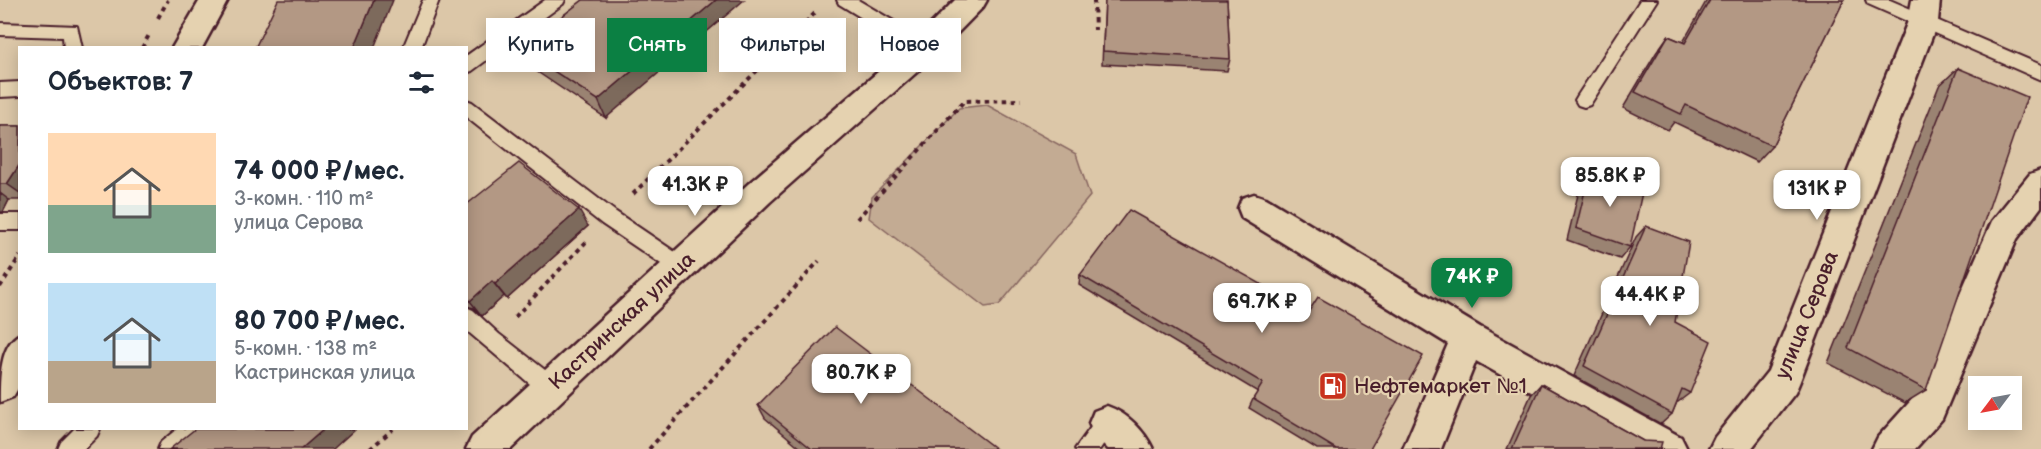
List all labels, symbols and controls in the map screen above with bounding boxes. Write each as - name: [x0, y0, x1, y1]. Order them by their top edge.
- chip: Купить: [486, 18, 595, 72]
- chip: Снять: [607, 18, 707, 72]
- chip: Фильтры: [719, 18, 846, 72]
- chip: Новое: [858, 18, 961, 72]
- icon: filters: [405, 66, 438, 99]
- text: Объектов: 7: [48, 67, 193, 98]
- text: 74 000 ₽/мес.: [234, 156, 405, 187]
- icon: home: [96, 157, 168, 229]
- pin: 85.8K ₽: [1555, 157, 1665, 208]
- text: 85.8K ₽: [1575, 164, 1645, 188]
- pin: 41.3K ₽: [640, 166, 750, 217]
- pin: 131K ₽: [1768, 170, 1866, 221]
- text: 41.3K ₽: [662, 173, 728, 197]
- text: 131K ₽: [1787, 177, 1847, 201]
- text: 3-комн. · 110 m²: [234, 187, 374, 211]
- text: улица Серова: [234, 211, 363, 235]
- street label: Кастринская улица: [544, 247, 701, 395]
- street label: улица Серова: [1770, 247, 1844, 383]
- pin: 74K ₽: [1430, 258, 1514, 309]
- text: 74K ₽: [1445, 265, 1499, 289]
- pin: 44.4K ₽: [1595, 276, 1705, 327]
- pin: 69.7K ₽: [1207, 283, 1317, 334]
- text: 44.4K ₽: [1615, 283, 1685, 307]
- text: 69.7K ₽: [1227, 290, 1297, 314]
- text: 80 700 ₽/мес.: [234, 306, 405, 337]
- icon: home: [96, 307, 168, 379]
- text: 5-комн. · 138 m²: [234, 337, 377, 361]
- pin: 80.7K ₽: [806, 354, 916, 405]
- text: Кастринская улица: [234, 361, 415, 385]
- text: 80.7K ₽: [826, 361, 896, 385]
- fuel station icon: Нефтемаркет №1: [1317, 370, 1349, 402]
- place label: Нефтемаркет №1: [1354, 374, 1527, 399]
- north arrow: [1968, 376, 2022, 430]
- map controls: [1968, 376, 2022, 430]

